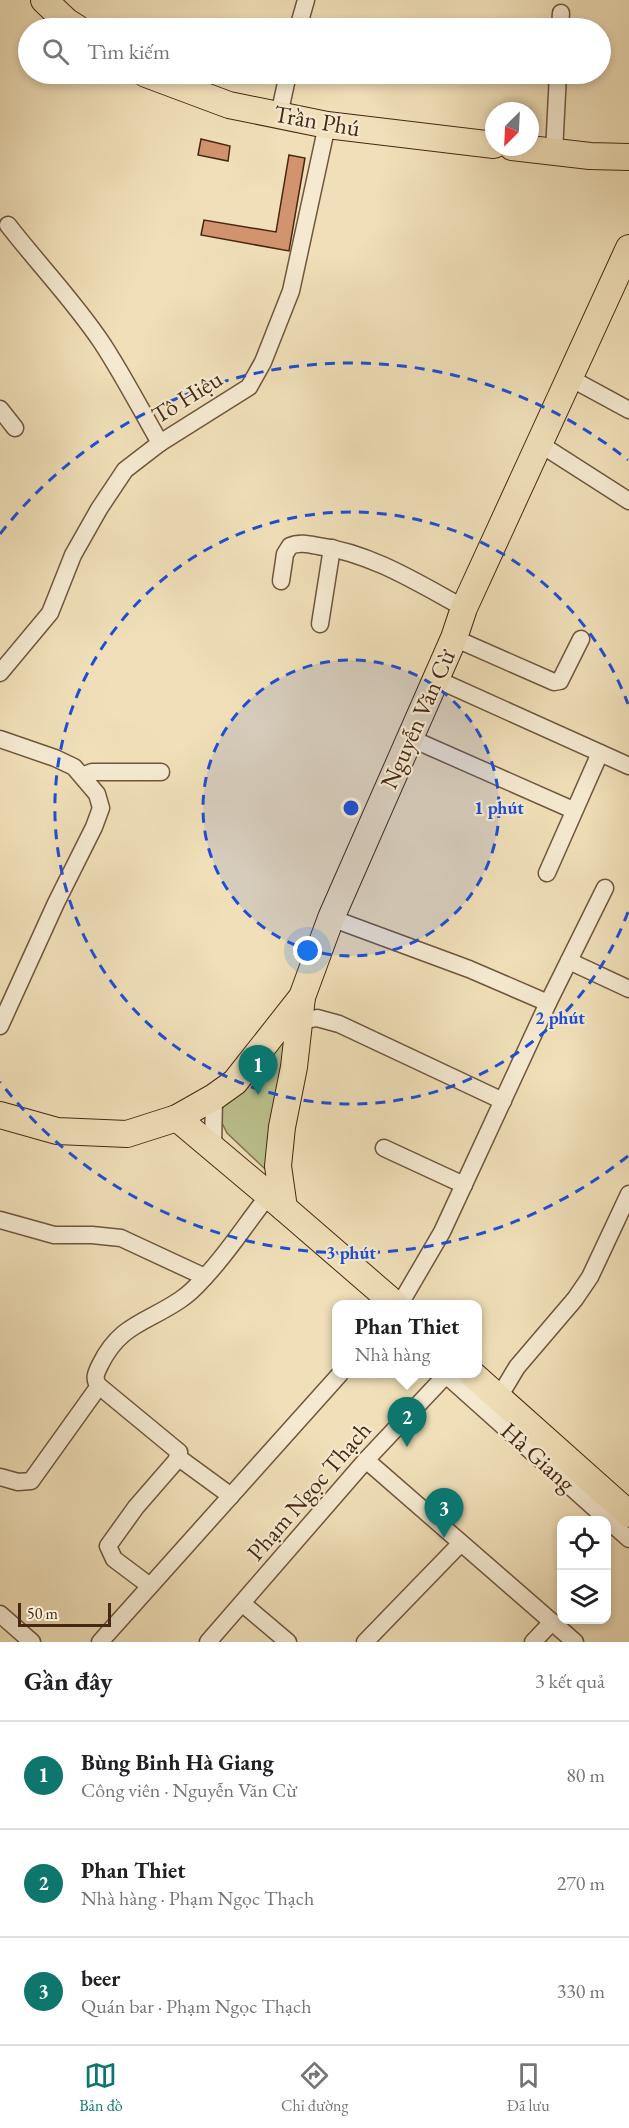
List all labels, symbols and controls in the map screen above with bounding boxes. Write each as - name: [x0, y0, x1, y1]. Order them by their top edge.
- search box: [18, 18, 611, 84]
- icon: search: [39, 35, 72, 68]
- text: Tìm kiếm: [87, 37, 170, 66]
- street label: Trần Phú: [272, 98, 363, 143]
- north arrow: [485, 102, 539, 156]
- street label: Tô Hiệu: [146, 363, 228, 430]
- street label: Nguyễn Văn Cừ: [373, 643, 462, 794]
- text: 1 phút: [474, 796, 524, 819]
- centre of rings: [341, 798, 361, 818]
- your location: [293, 936, 322, 965]
- text: 2 phút: [535, 1006, 585, 1029]
- pin: 1: [238, 1046, 278, 1095]
- text: 3 phút: [326, 1241, 376, 1264]
- popup: [332, 1300, 482, 1378]
- text: Phan Thiet: [355, 1312, 459, 1341]
- text: Nhà hàng: [355, 1341, 430, 1367]
- pin: 2: [388, 1398, 426, 1447]
- street label: Phạm Ngọc Thạch: [240, 1415, 378, 1567]
- street label: Hà Giang: [495, 1415, 583, 1499]
- pin: 3: [424, 1488, 464, 1538]
- map controls: [557, 1516, 611, 1624]
- button: locate: [557, 1516, 611, 1570]
- button: layers: [557, 1570, 611, 1624]
- scale bar: [18, 1600, 111, 1628]
- text: 50 m: [27, 1603, 58, 1624]
- text: Gần đây: [24, 1664, 113, 1698]
- text: 3 kết quả: [535, 1668, 605, 1694]
- text: Bùng Binh Hà Giang: [81, 1748, 274, 1777]
- text: 1: [38, 1762, 49, 1788]
- text: 80 m: [566, 1762, 605, 1788]
- text: Công viên · Nguyễn Văn Cừ: [81, 1777, 297, 1803]
- text: Phan Thiet: [81, 1856, 185, 1885]
- text: 2: [38, 1870, 49, 1896]
- text: 270 m: [557, 1870, 605, 1896]
- text: Nhà hàng · Phạm Ngọc Thạch: [81, 1885, 314, 1911]
- text: beer: [81, 1964, 120, 1993]
- text: 3: [38, 1978, 49, 2004]
- text: 330 m: [557, 1978, 605, 2004]
- text: Quán bar · Phạm Ngọc Thạch: [81, 1993, 311, 2019]
- tab: Bản đồ: [79, 2059, 123, 2116]
- tab: Chỉ đường: [281, 2059, 348, 2116]
- tab: Đã lưu: [507, 2059, 550, 2116]

